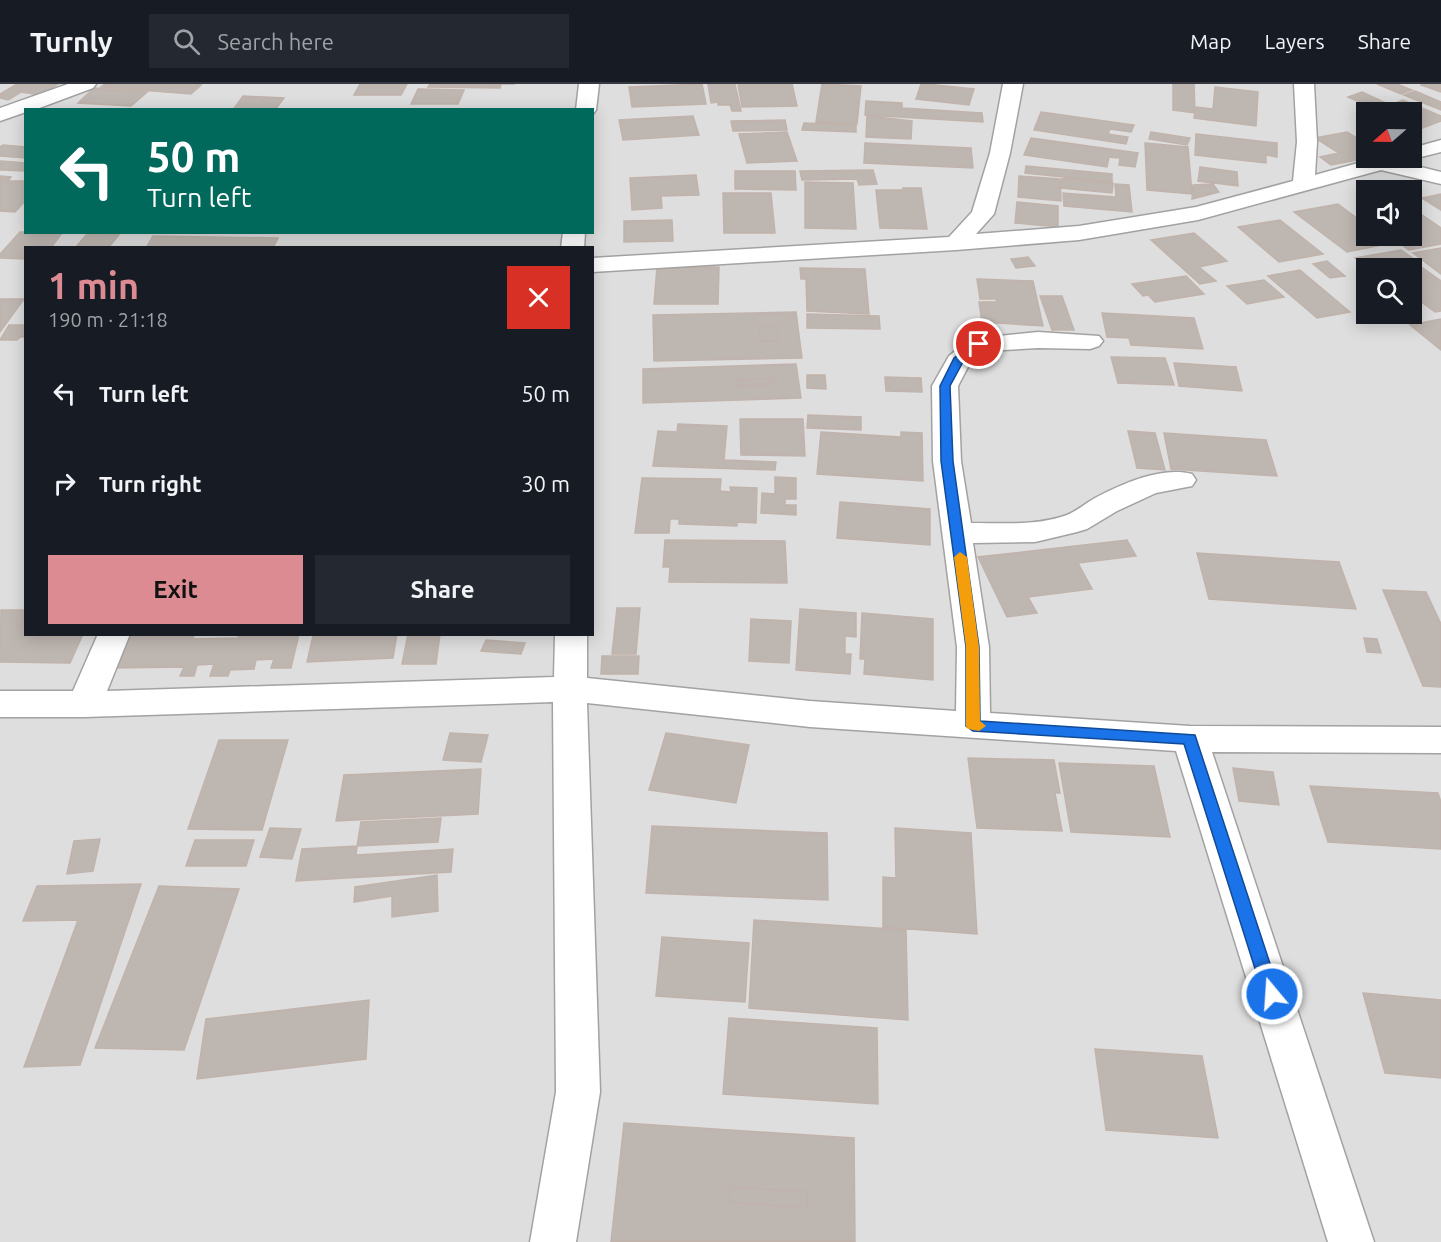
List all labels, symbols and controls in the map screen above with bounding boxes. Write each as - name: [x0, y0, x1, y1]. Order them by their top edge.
- search box: [149, 14, 569, 68]
- icon: search: [170, 25, 203, 58]
- text: Turnly: [30, 26, 113, 57]
- text: Search here: [218, 29, 334, 54]
- text: Map: [1190, 29, 1231, 53]
- text: Layers: [1264, 29, 1325, 53]
- text: Share: [1358, 29, 1411, 53]
- north arrow: [1356, 102, 1422, 168]
- map controls: [1356, 102, 1422, 324]
- icon: left: [48, 132, 126, 210]
- text: 50 m: [147, 133, 241, 180]
- button: sound: [1356, 180, 1422, 246]
- text: Turn left: [147, 182, 251, 212]
- button: search: [1356, 258, 1422, 324]
- text: 1 min: [48, 265, 139, 306]
- button: close: [507, 266, 570, 329]
- text: 190 m · 21:18: [48, 308, 168, 331]
- pin: [953, 318, 1004, 369]
- icon: arrive: [962, 327, 995, 360]
- icon: left: [48, 377, 81, 410]
- text: Turn left: [99, 381, 189, 406]
- text: 50 m: [521, 381, 570, 406]
- icon: right: [48, 467, 81, 500]
- text: Turn right: [99, 471, 201, 496]
- text: 30 m: [521, 471, 570, 496]
- button: Exit: [48, 555, 303, 624]
- button: Share: [315, 555, 570, 624]
- position arrow: [1240, 962, 1304, 1026]

